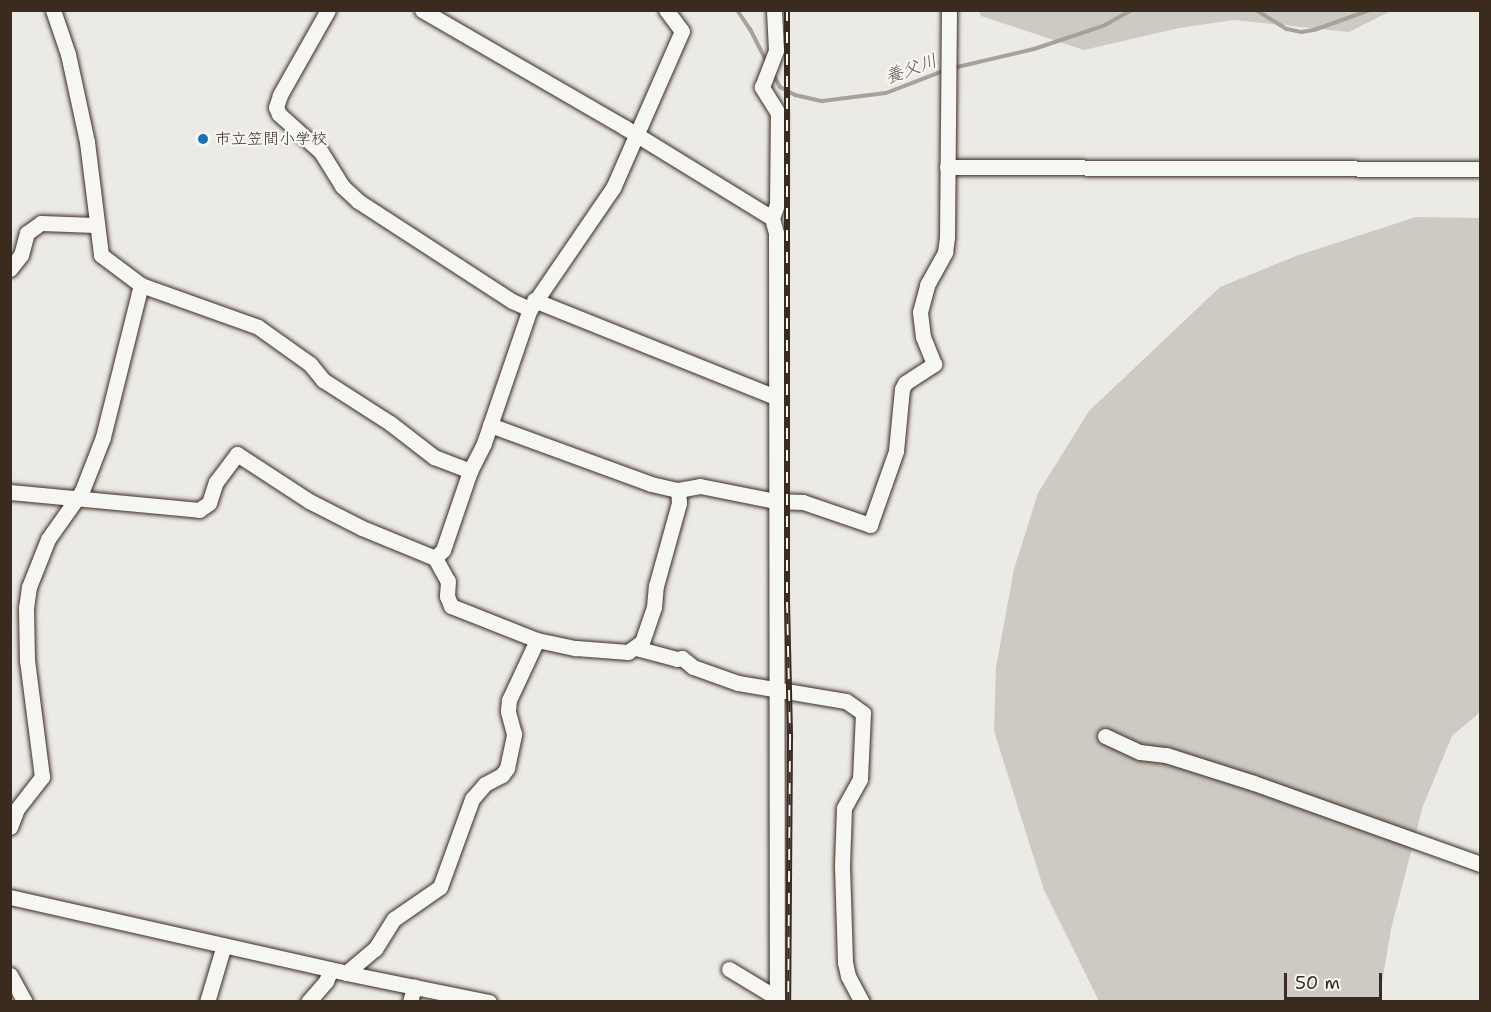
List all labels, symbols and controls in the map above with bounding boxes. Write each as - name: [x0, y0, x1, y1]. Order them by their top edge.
- water label: 養父川: [882, 50, 940, 88]
- place label: 市立笠間小学校: [215, 129, 327, 149]
- marker: 市立笠間小学校: [196, 132, 210, 146]
- scale bar: [1287, 961, 1384, 999]
- text: 50 m: [1295, 971, 1340, 995]

